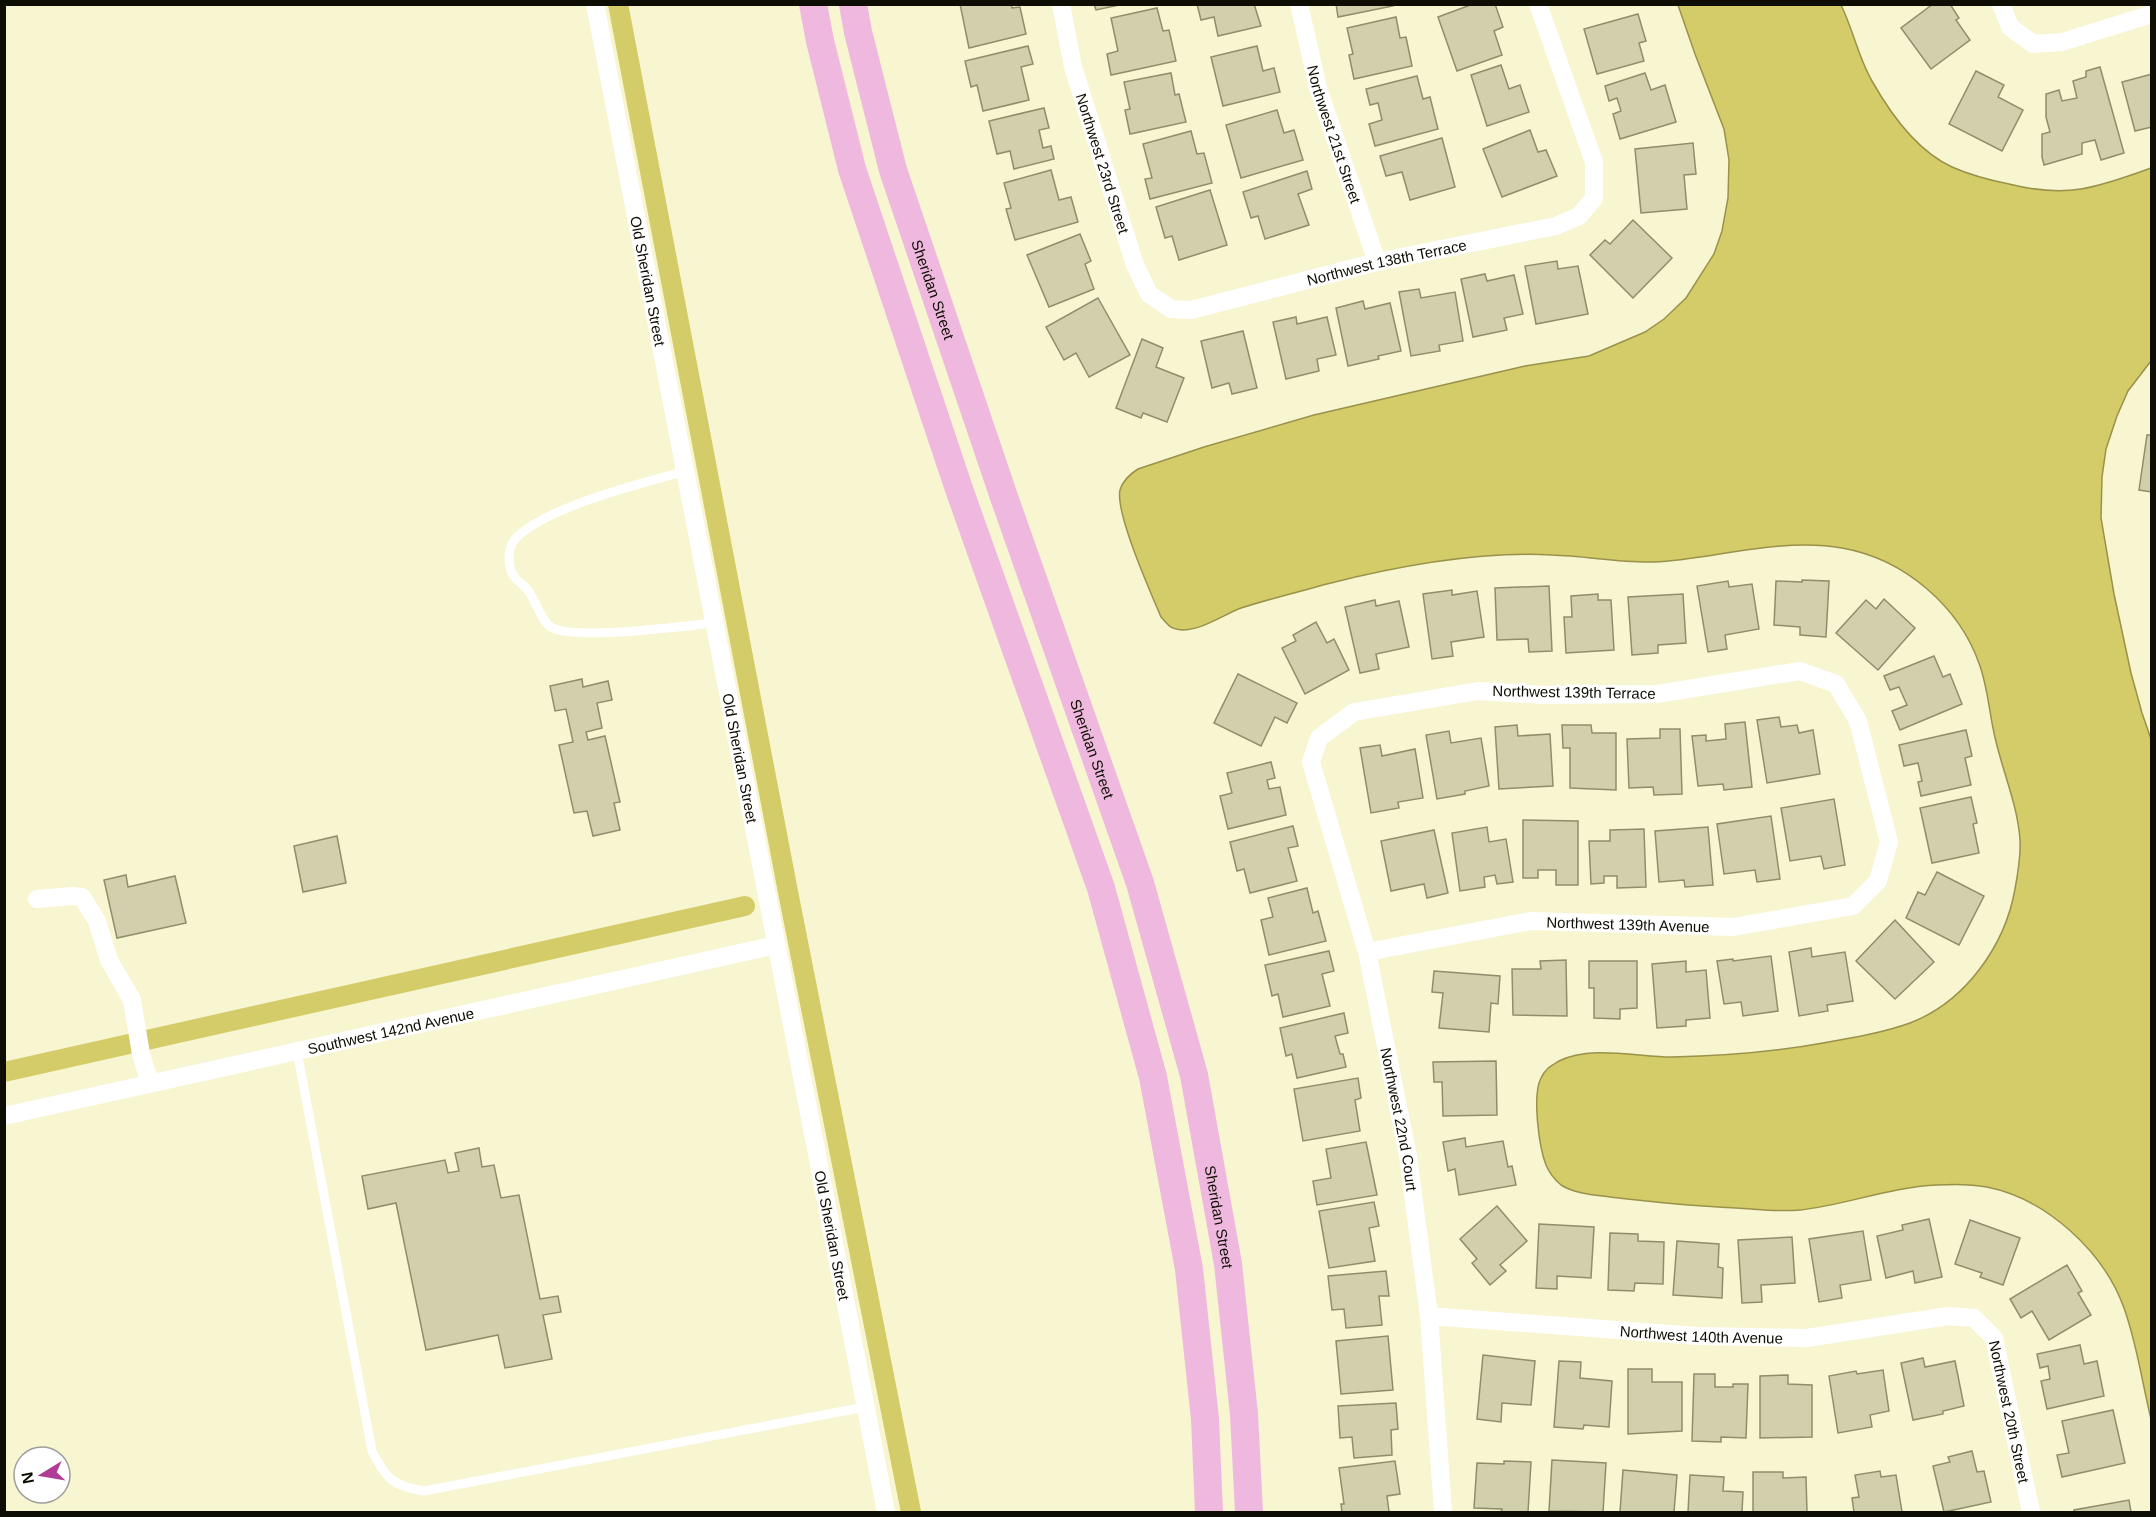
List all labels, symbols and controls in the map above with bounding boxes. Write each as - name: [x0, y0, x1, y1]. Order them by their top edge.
- street label: Northwest 21st Street: [1305, 63, 1365, 206]
- street label: Northwest 23rd Street: [1073, 91, 1133, 236]
- street label: Old Sheridan Street: [628, 215, 669, 348]
- street label: Northwest 138th Terrace: [1305, 236, 1468, 288]
- street label: Sheridan Street: [909, 237, 959, 342]
- street label: Northwest 139th Terrace: [1492, 682, 1656, 702]
- street label: Old Sheridan Street: [720, 692, 762, 825]
- street label: Sheridan Street: [1067, 697, 1118, 801]
- street label: Northwest 139th Avenue: [1546, 913, 1710, 935]
- street label: Southwest 142nd Avenue: [306, 1004, 475, 1057]
- street label: Northwest 22nd Court: [1378, 1046, 1421, 1193]
- street label: Sheridan Street: [1202, 1164, 1237, 1270]
- street label: Old Sheridan Street: [812, 1169, 854, 1302]
- street label: Northwest 140th Avenue: [1619, 1322, 1783, 1346]
- street label: Northwest 20th Street: [1986, 1339, 2033, 1485]
- north arrow: [12, 1445, 72, 1505]
- text: N: [18, 1470, 37, 1485]

